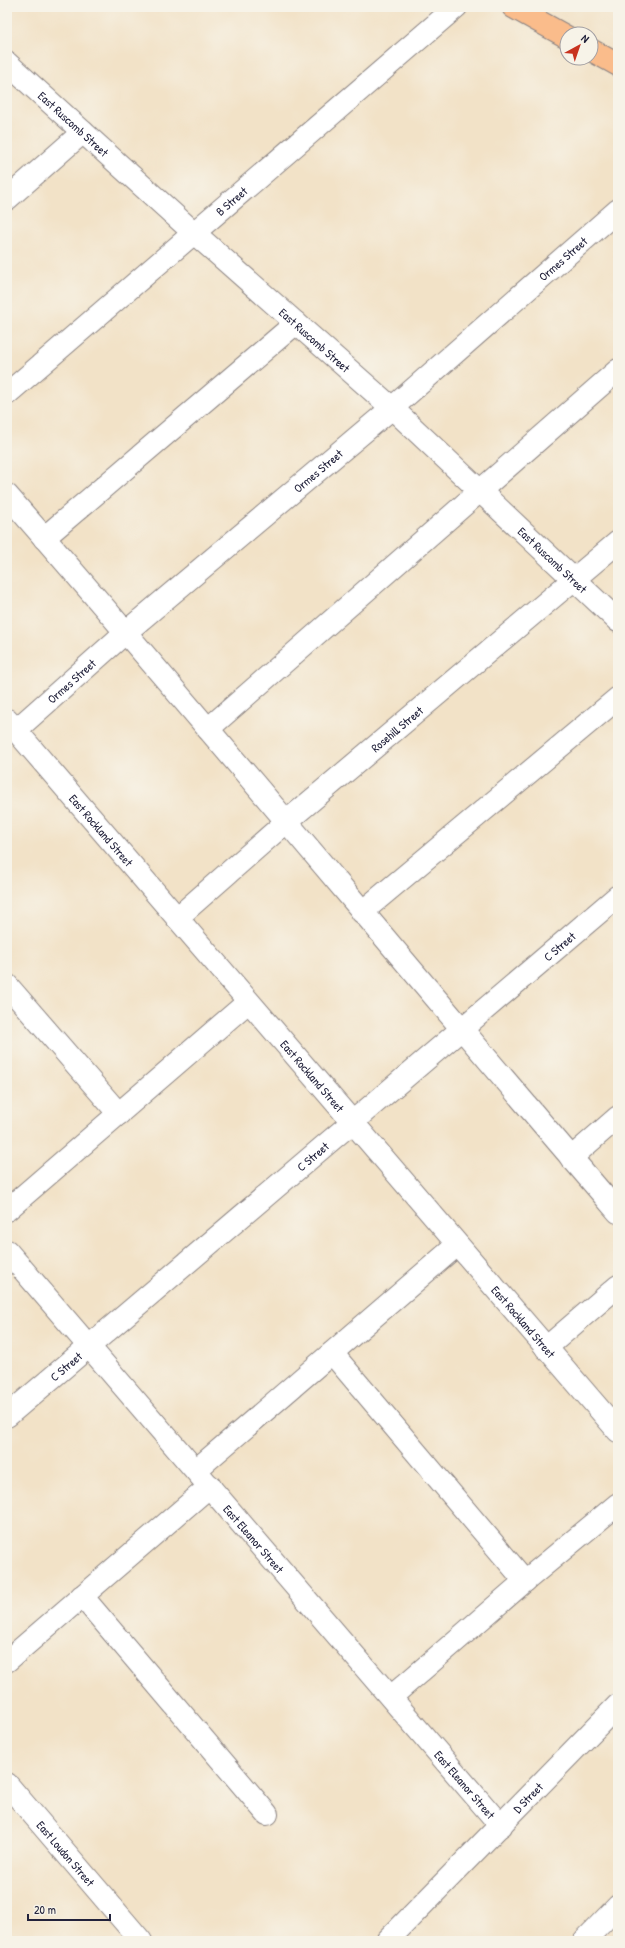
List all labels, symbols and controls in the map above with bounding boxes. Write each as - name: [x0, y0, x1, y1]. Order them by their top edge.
- north arrow: [559, 26, 599, 66]
- text: N: [579, 31, 592, 46]
- street label: East Ruscomb Street: [35, 87, 113, 161]
- street label: B Street: [212, 182, 251, 219]
- street label: Ormes Street: [535, 232, 591, 285]
- street label: East Ruscomb Street: [276, 304, 355, 376]
- street label: Ormes Street: [289, 444, 347, 496]
- street label: East Ruscomb Street: [514, 523, 592, 597]
- street label: Ormes Street: [43, 654, 100, 707]
- street label: Rosehill Street: [367, 701, 427, 756]
- street label: East Rockland Street: [66, 790, 138, 870]
- street label: C Street: [539, 927, 579, 965]
- street label: East Rockland Street: [277, 1036, 349, 1116]
- street label: C Street: [293, 1137, 333, 1175]
- street label: East Rockland Street: [488, 1282, 560, 1362]
- street label: C Street: [46, 1347, 86, 1385]
- street label: East Eleanor Street: [220, 1501, 289, 1577]
- street label: East Eleanor Street: [431, 1746, 500, 1823]
- street label: D Street: [509, 1778, 547, 1816]
- street label: East Loudon Street: [33, 1817, 100, 1890]
- scale bar: [28, 1896, 110, 1922]
- text: 20 m: [34, 1901, 56, 1918]

